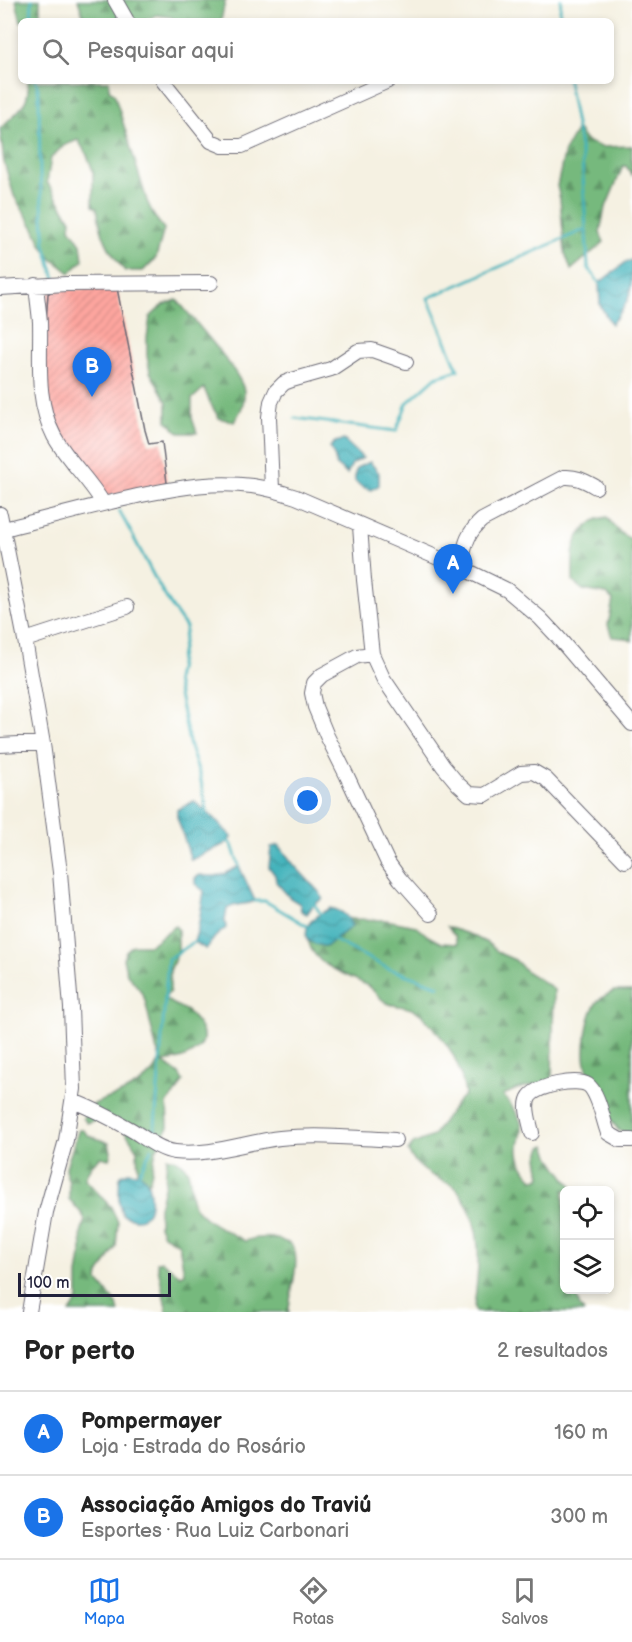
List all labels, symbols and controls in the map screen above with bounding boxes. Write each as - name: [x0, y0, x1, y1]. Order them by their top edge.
- search box: [18, 18, 614, 84]
- icon: search: [39, 35, 72, 68]
- text: Pesquisar aqui: [87, 38, 234, 65]
- pin: B: [72, 348, 112, 397]
- pin: A: [434, 544, 472, 594]
- your location: [293, 786, 322, 815]
- map controls: [560, 1186, 614, 1294]
- button: locate: [560, 1186, 614, 1240]
- button: layers: [560, 1240, 614, 1294]
- scale bar: [18, 1270, 171, 1298]
- text: 100 m: [27, 1274, 70, 1293]
- text: Por perto: [24, 1336, 135, 1367]
- text: 2 resultados: [497, 1339, 608, 1363]
- text: Pompermayer: [81, 1408, 222, 1435]
- text: A: [37, 1421, 50, 1445]
- text: 160 m: [554, 1421, 608, 1445]
- text: Loja · Estrada do Rosário: [81, 1435, 306, 1459]
- text: Associação Amigos do Traviú: [81, 1492, 371, 1519]
- text: B: [36, 1505, 51, 1529]
- text: 300 m: [550, 1505, 608, 1529]
- text: Esportes · Rua Luiz Carbonari: [81, 1519, 349, 1543]
- tab: Mapa: [84, 1574, 125, 1629]
- tab: Rotas: [292, 1574, 334, 1629]
- tab: Salvos: [501, 1574, 548, 1629]

